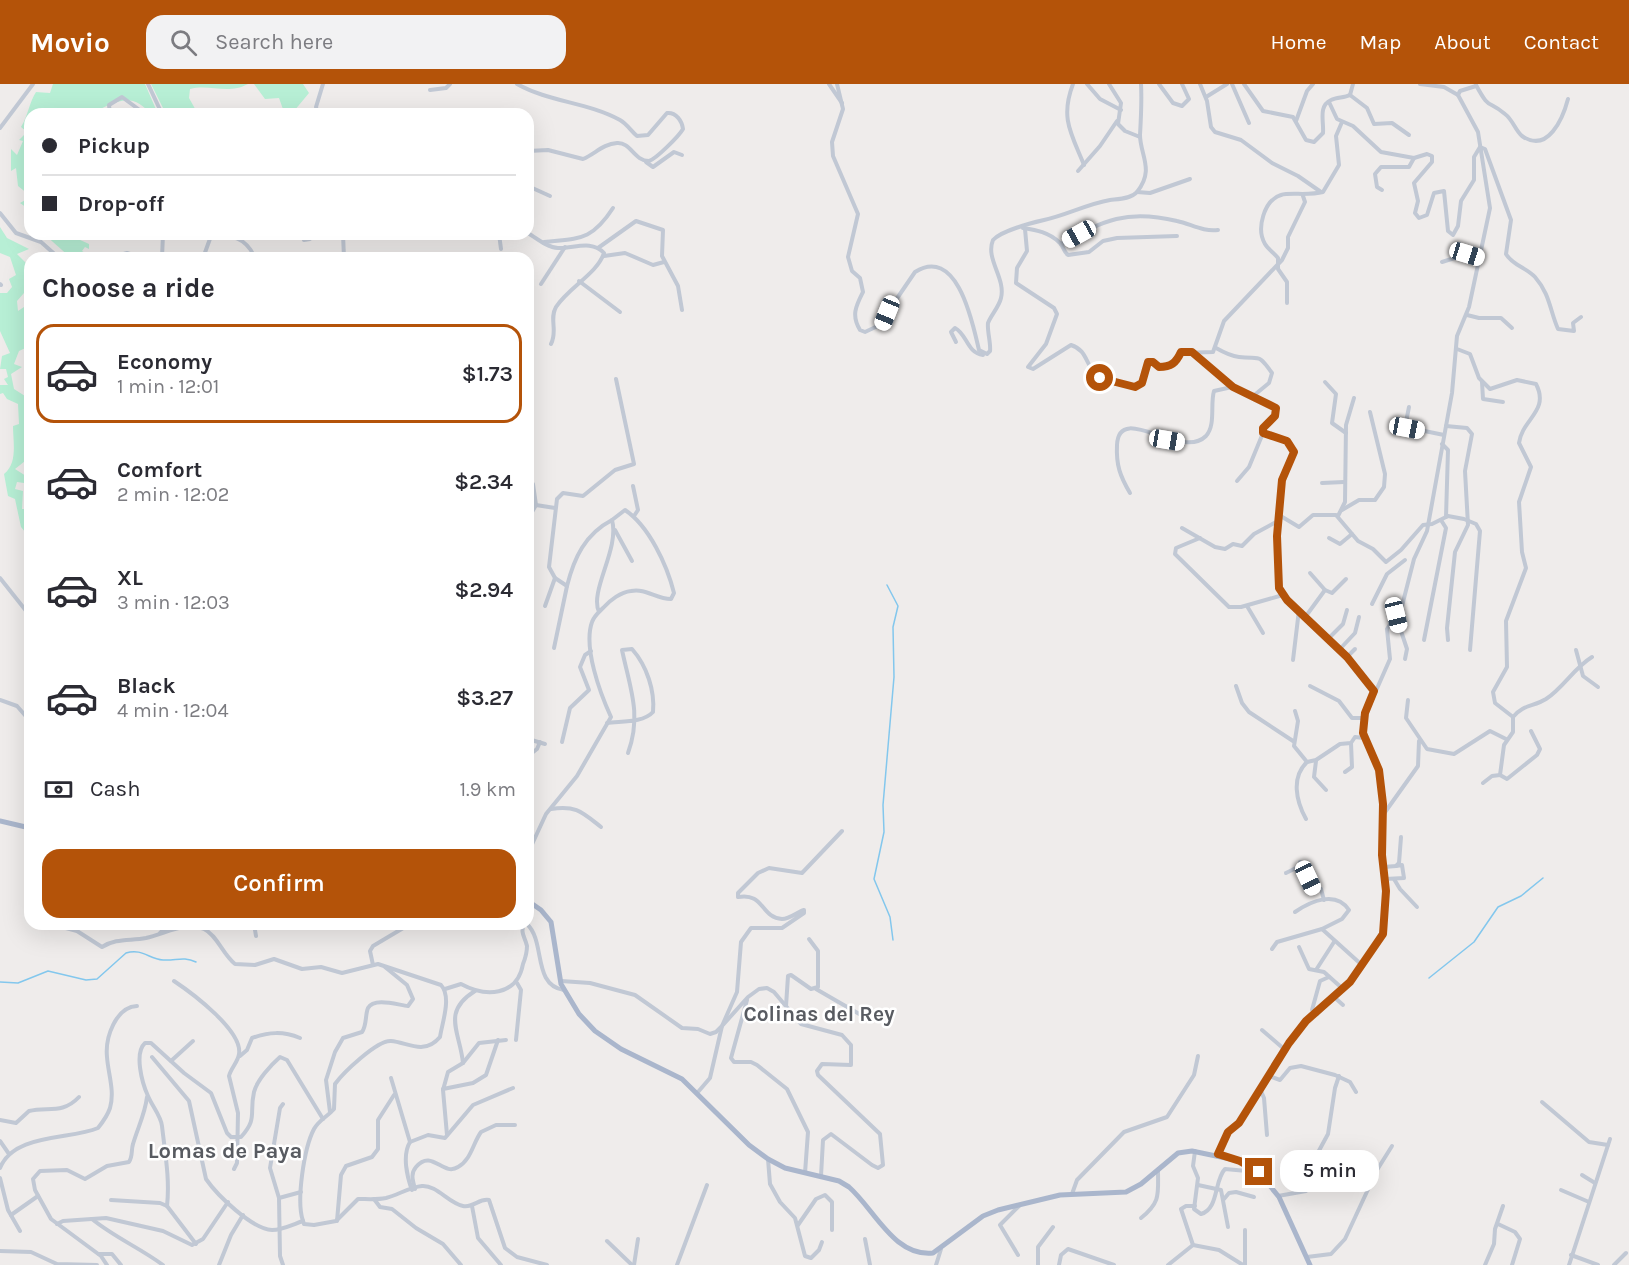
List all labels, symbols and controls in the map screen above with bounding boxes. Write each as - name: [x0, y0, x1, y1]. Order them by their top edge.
- search box: [146, 15, 566, 69]
- text: Movio: [30, 26, 110, 59]
- icon: search: [167, 26, 200, 59]
- text: Search here: [215, 29, 333, 55]
- text: Home: [1271, 30, 1327, 54]
- text: Map: [1360, 30, 1401, 54]
- text: About: [1434, 30, 1491, 54]
- text: Contact: [1524, 30, 1599, 54]
- text: Pickup: [78, 133, 150, 159]
- text: Drop-off: [78, 191, 164, 217]
- car: [1059, 217, 1099, 251]
- car: [1447, 240, 1487, 268]
- text: Choose a ride: [42, 272, 215, 304]
- car: [872, 293, 902, 333]
- icon: car: [45, 347, 99, 401]
- text: Economy: [117, 349, 212, 375]
- text: $1.73: [462, 361, 513, 387]
- route start: [1086, 364, 1113, 391]
- text: 1 min · 12:01: [117, 375, 219, 398]
- car: [1388, 416, 1426, 440]
- car: [1148, 428, 1186, 452]
- icon: car: [45, 455, 99, 509]
- text: Comfort: [117, 457, 202, 483]
- text: $2.34: [454, 469, 513, 495]
- text: 2 min · 12:02: [117, 483, 229, 506]
- icon: car: [45, 563, 99, 617]
- text: XL: [117, 565, 143, 591]
- text: $2.94: [454, 577, 513, 603]
- text: 3 min · 12:03: [117, 591, 230, 614]
- car: [1383, 595, 1409, 635]
- icon: car: [45, 671, 99, 725]
- text: Black: [117, 673, 176, 699]
- text: $3.27: [456, 685, 513, 711]
- text: 4 min · 12:04: [117, 699, 229, 722]
- icon: cash: [42, 773, 75, 806]
- text: Cash: [90, 776, 140, 802]
- text: 1.9 km: [459, 778, 516, 801]
- button: Confirm: [42, 849, 516, 918]
- car: [1292, 858, 1324, 898]
- district label: Colinas del Rey: [743, 1002, 895, 1026]
- district label: Lomas de Paya: [148, 1138, 302, 1164]
- callout: 5 min: [1280, 1151, 1379, 1193]
- route end: [1245, 1158, 1272, 1185]
- text: 5 min: [1302, 1159, 1357, 1182]

